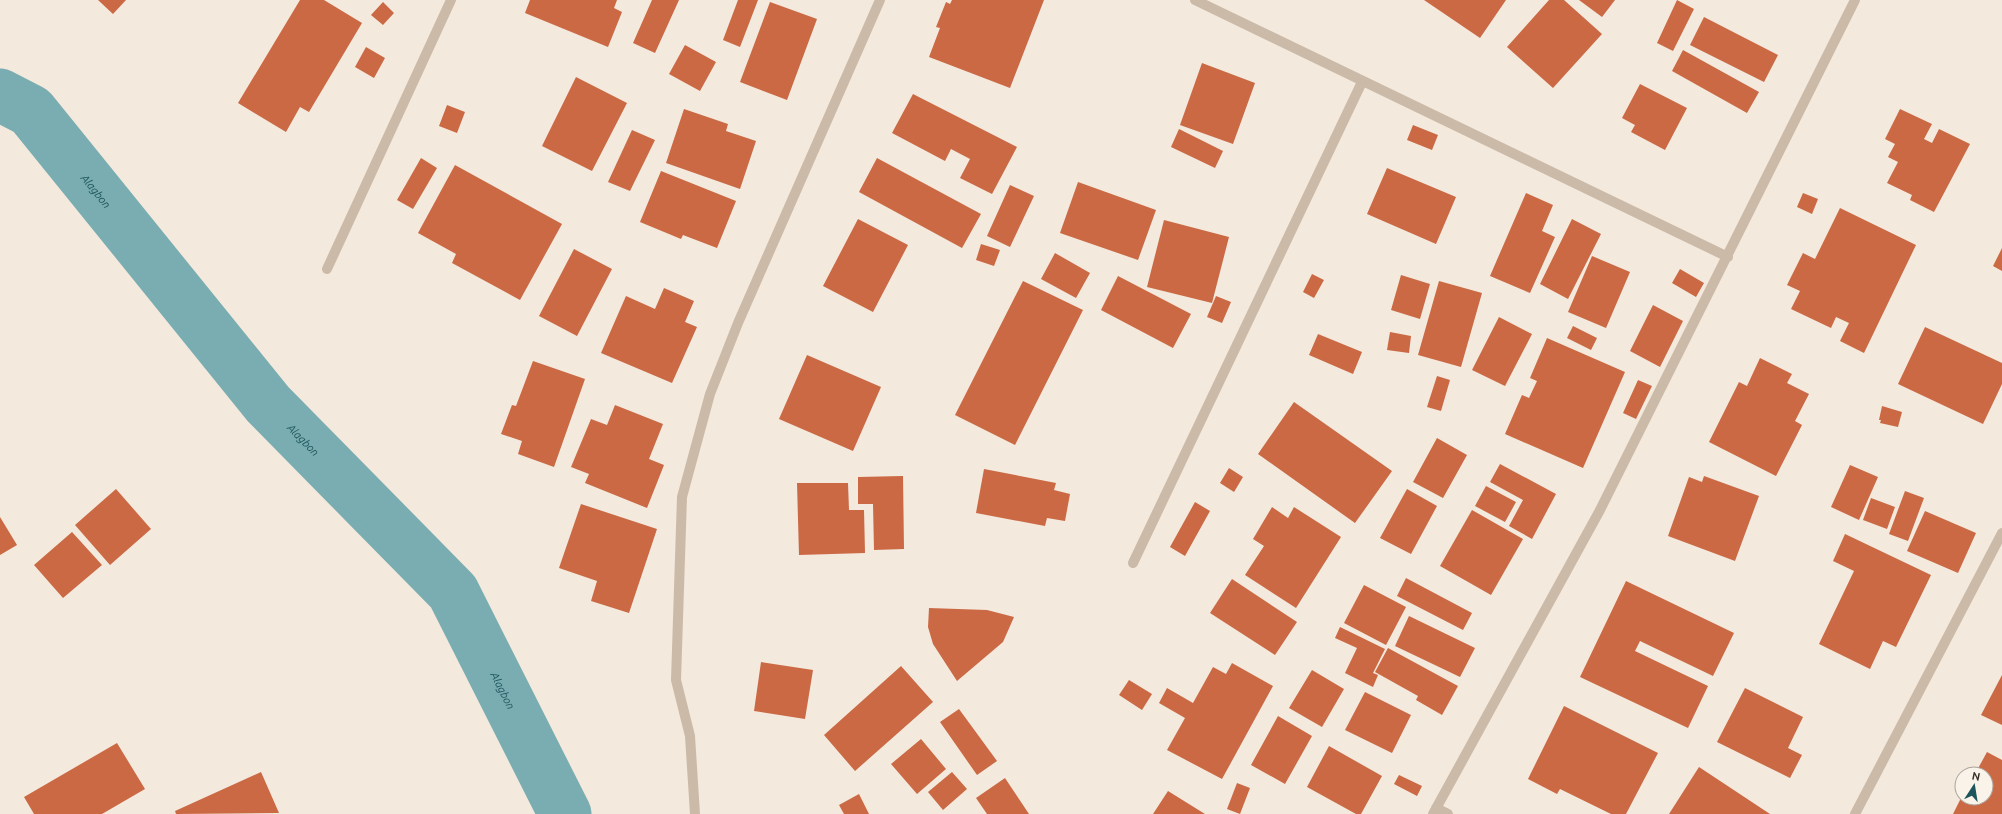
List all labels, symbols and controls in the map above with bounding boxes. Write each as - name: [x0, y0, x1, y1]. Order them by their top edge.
- water label: Alagbon: [78, 171, 113, 210]
- water label: Alagbon: [284, 421, 322, 458]
- water label: Alagbon: [488, 669, 517, 711]
- north arrow: [1954, 766, 1994, 806]
- text: N: [1971, 769, 1981, 783]

